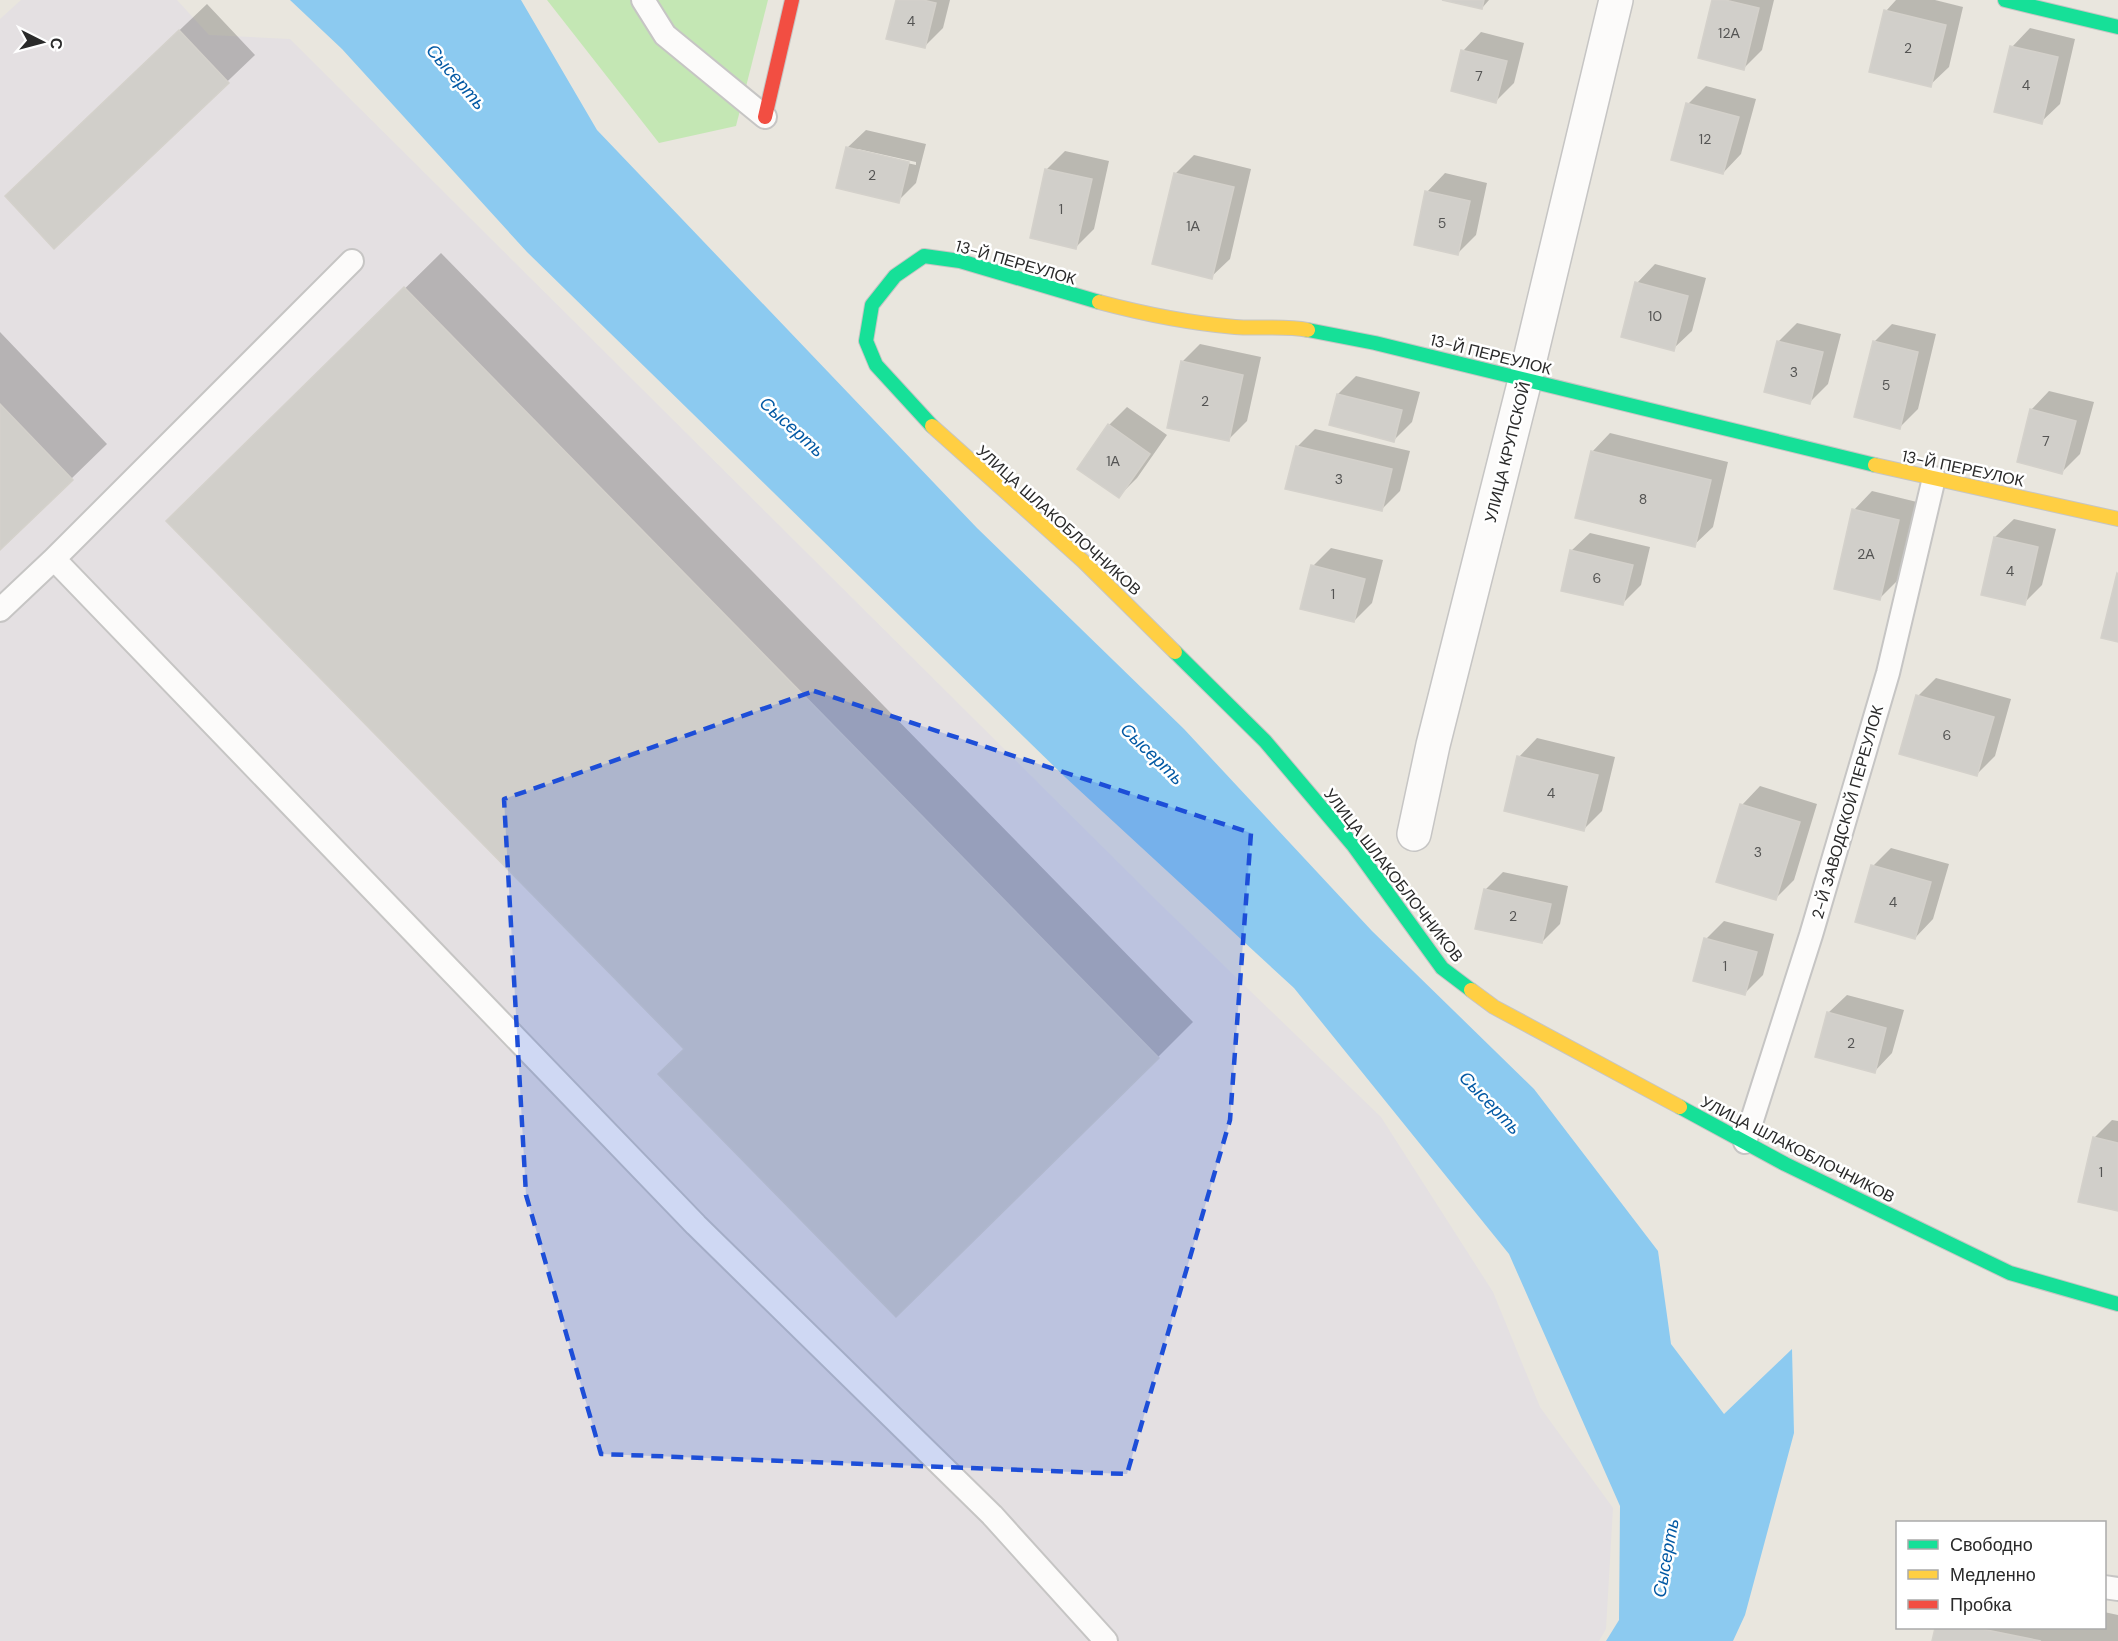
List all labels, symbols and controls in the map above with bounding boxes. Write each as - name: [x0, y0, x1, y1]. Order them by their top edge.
- north arrow: [12, 12, 72, 72]
- house number: 4: [907, 12, 916, 30]
- house number: 12А: [1718, 24, 1741, 42]
- text: С: [45, 37, 67, 51]
- water label: Сысерть: [421, 39, 491, 115]
- house number: 2: [1904, 39, 1912, 57]
- house number: 7: [1475, 67, 1483, 85]
- house number: 4: [2022, 76, 2031, 94]
- house number: 12: [1699, 130, 1711, 148]
- house number: 2: [868, 166, 876, 184]
- house number: 1: [1059, 200, 1063, 218]
- house number: 5: [1438, 214, 1446, 232]
- house number: 1А: [1186, 217, 1201, 235]
- street label: 13-Й ПЕРЕУЛОК: [953, 235, 1079, 290]
- house number: 10: [1648, 307, 1662, 325]
- street label: 13-Й ПЕРЕУЛОК: [1428, 329, 1554, 380]
- house number: 3: [1790, 363, 1798, 381]
- house number: 5: [1882, 376, 1890, 394]
- street label: УЛИЦА КРУПСКОЙ: [1480, 380, 1535, 525]
- water label: Сысерть: [754, 391, 830, 463]
- house number: 2: [1201, 392, 1209, 410]
- house number: 7: [2042, 432, 2050, 450]
- street label: УЛИЦА ШЛАКОБЛОЧНИКОВ: [972, 441, 1146, 600]
- street label: 13-Й ПЕРЕУЛОК: [1900, 445, 2027, 492]
- house number: 1А: [1106, 452, 1121, 470]
- house number: 3: [1335, 470, 1343, 488]
- house number: 8: [1639, 490, 1647, 508]
- house number: 2А: [1857, 545, 1875, 563]
- house number: 4: [2006, 562, 2015, 580]
- house number: 6: [1593, 569, 1601, 587]
- house number: 1: [1331, 585, 1335, 603]
- street label: 2-Й ЗАВОДСКОЙ ПЕРЕУЛОК: [1807, 702, 1888, 921]
- water label: Сысерть: [1115, 718, 1189, 790]
- house number: 6: [1943, 726, 1951, 744]
- street label: УЛИЦА ШЛАКОБЛОЧНИКОВ: [1319, 784, 1468, 966]
- house number: 4: [1547, 784, 1556, 802]
- house number: 3: [1754, 843, 1762, 861]
- house number: 4: [1889, 893, 1898, 911]
- house number: 2: [1509, 907, 1517, 925]
- house number: 1: [1723, 957, 1727, 975]
- house number: 2: [1847, 1034, 1855, 1052]
- water label: Сысерть: [1454, 1066, 1526, 1140]
- street label: УЛИЦА ШЛАКОБЛОЧНИКОВ: [1697, 1091, 1898, 1208]
- house number: 1: [2099, 1163, 2103, 1181]
- water label: Сысерть: [1647, 1517, 1685, 1599]
- legend: [1896, 1521, 2106, 1629]
- text: Свободно: [1950, 1533, 2033, 1557]
- text: Медленно: [1950, 1563, 2036, 1587]
- text: Пробка: [1950, 1593, 2013, 1617]

